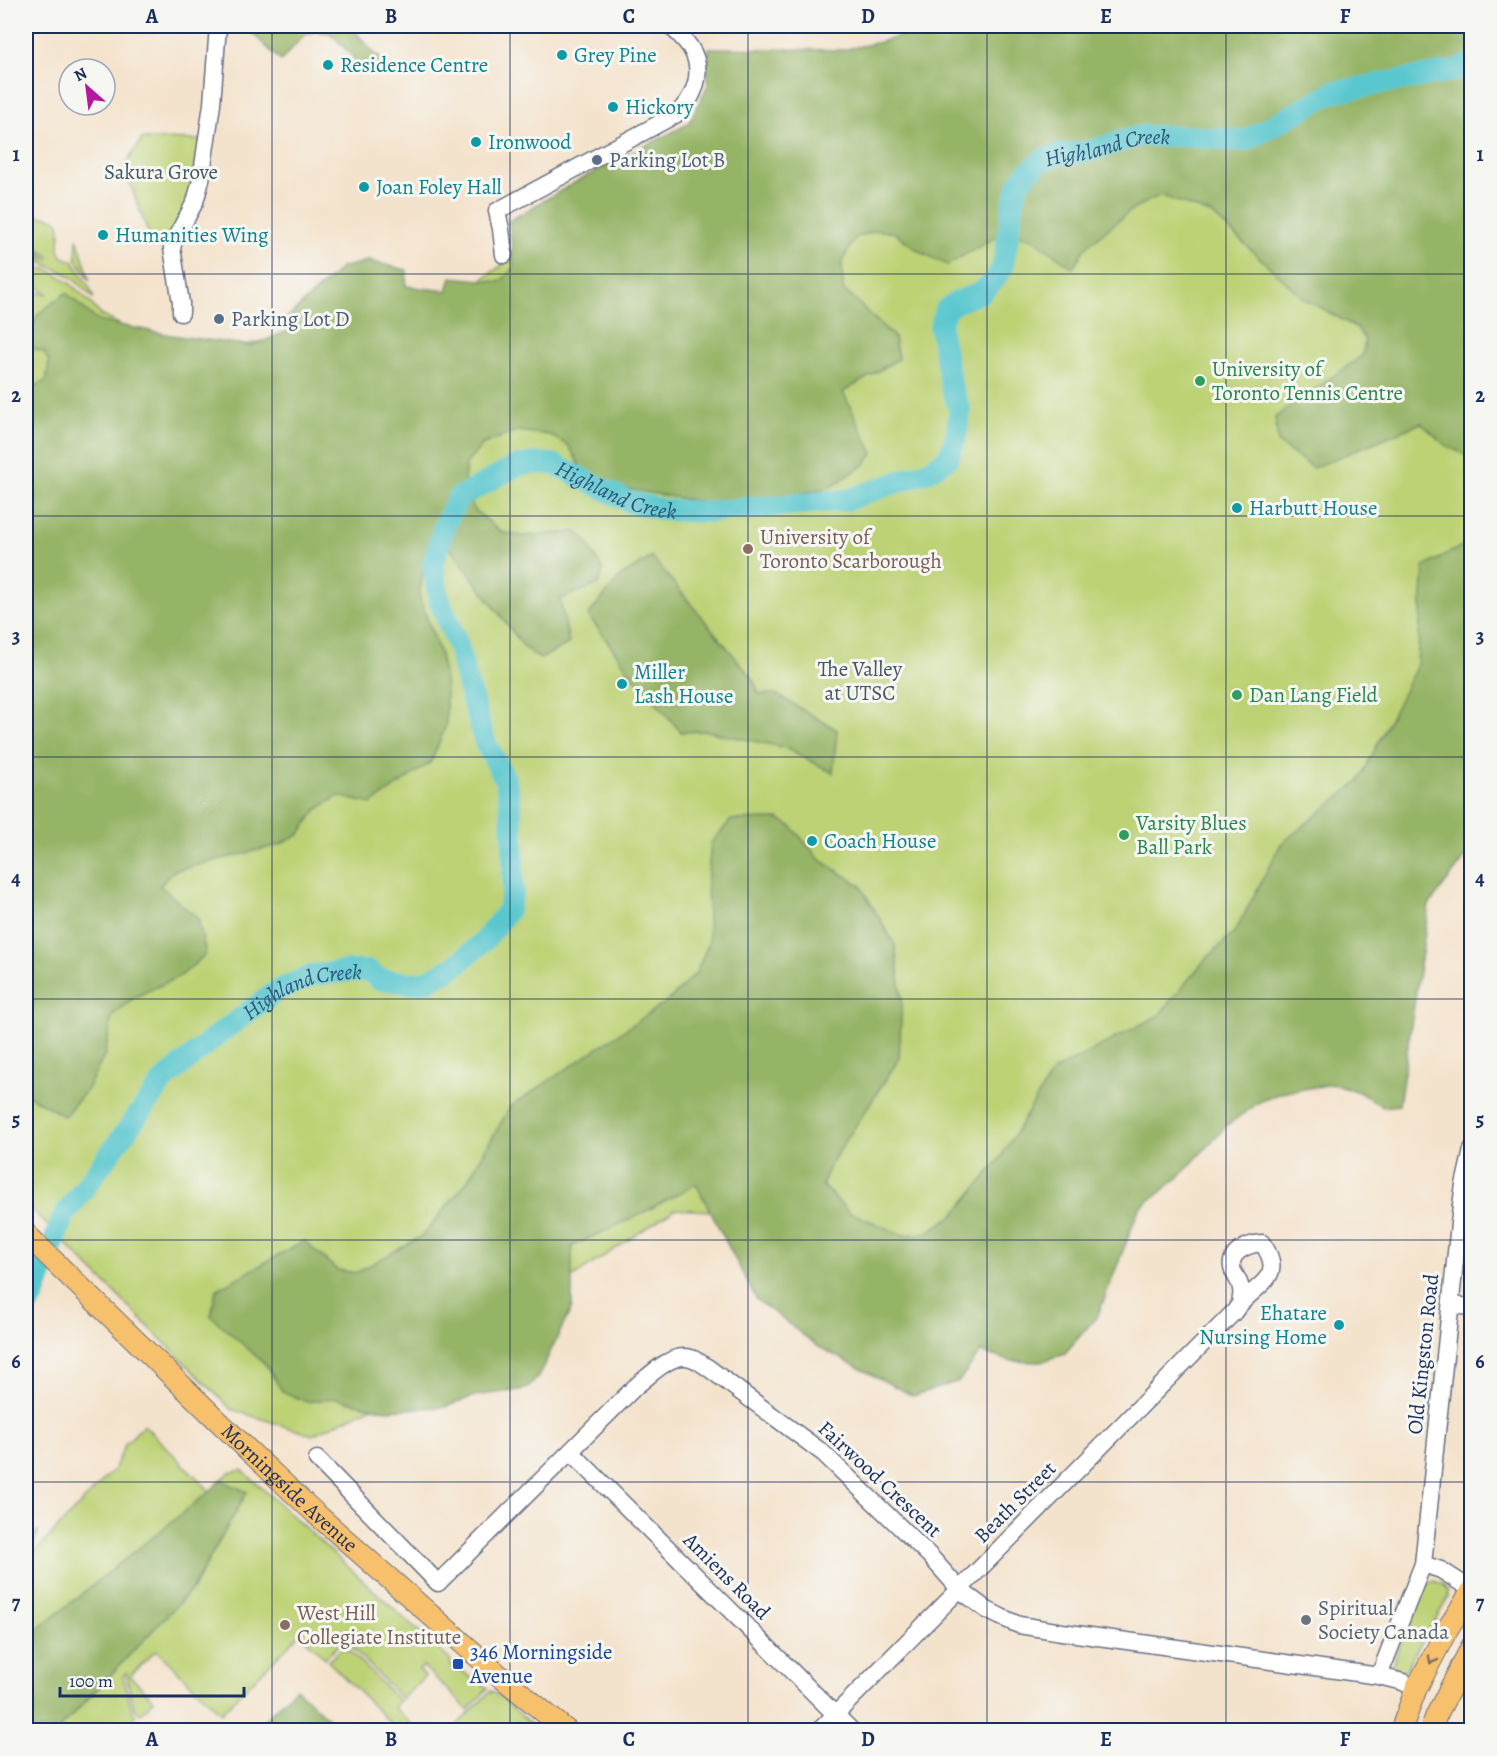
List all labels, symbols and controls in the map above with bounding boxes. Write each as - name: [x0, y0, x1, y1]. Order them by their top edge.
- text: A: [145, 3, 159, 30]
- text: B: [385, 3, 397, 30]
- text: C: [623, 3, 635, 30]
- text: D: [861, 3, 875, 30]
- text: E: [1100, 3, 1112, 30]
- text: F: [1340, 3, 1351, 30]
- place label: Grey Pine: [574, 41, 657, 69]
- marker: Grey Pine: [555, 48, 569, 62]
- place label: Residence Centre: [340, 51, 488, 79]
- north arrow: [57, 57, 117, 117]
- marker: Residence Centre: [321, 58, 335, 72]
- text: N: [70, 62, 91, 87]
- place label: Hickory: [625, 93, 694, 121]
- marker: Hickory: [606, 100, 620, 114]
- water label: Highland Creek: [1041, 122, 1170, 174]
- place label: Ironwood: [488, 128, 572, 156]
- marker: Ironwood: [469, 135, 483, 149]
- text: 1: [12, 141, 20, 168]
- text: 1: [1476, 141, 1484, 168]
- place label: Parking Lot B: [609, 146, 725, 174]
- marker: Parking Lot B: [590, 153, 604, 167]
- park label: Sakura Grove: [104, 158, 218, 186]
- place label: Joan Foley Hall: [376, 173, 502, 201]
- marker: Joan Foley Hall: [357, 180, 371, 194]
- place label: Humanities Wing: [115, 221, 269, 249]
- marker: Humanities Wing: [96, 228, 110, 242]
- place label: Parking Lot D: [231, 305, 349, 333]
- marker: Parking Lot D: [212, 312, 226, 326]
- place label: University of Toronto Tennis Centre: [1212, 355, 1403, 407]
- marker: University of Toronto Tennis Centre: [1193, 374, 1207, 388]
- text: 2: [11, 382, 21, 409]
- text: 2: [1475, 382, 1485, 409]
- water label: Highland Creek: [550, 454, 677, 527]
- place label: Harbutt House: [1249, 494, 1377, 522]
- marker: Harbutt House: [1230, 501, 1244, 515]
- place label: University of Toronto Scarborough: [760, 523, 942, 575]
- marker: University of Toronto Scarborough: [741, 542, 755, 556]
- text: 3: [12, 623, 20, 650]
- text: 3: [1476, 623, 1484, 650]
- park label: The Valley at UTSC: [818, 655, 903, 707]
- place label: Miller Lash House: [634, 658, 733, 710]
- marker: Miller Lash House: [615, 677, 629, 691]
- place label: Dan Lang Field: [1249, 681, 1379, 709]
- marker: Dan Lang Field: [1230, 688, 1244, 702]
- place label: Varsity Blues Ball Park: [1135, 809, 1247, 861]
- place label: Coach House: [824, 827, 936, 855]
- marker: Varsity Blues Ball Park: [1117, 828, 1131, 842]
- marker: Coach House: [805, 834, 819, 848]
- text: 4: [11, 865, 21, 892]
- text: 4: [1475, 865, 1485, 892]
- water label: Highland Creek: [236, 957, 362, 1028]
- text: 5: [12, 1106, 20, 1133]
- text: 5: [1476, 1106, 1484, 1133]
- street label: Old Kingston Road: [1401, 1272, 1445, 1436]
- place label: Ehatare Nursing Home: [1199, 1299, 1327, 1351]
- marker: Ehatare Nursing Home: [1332, 1318, 1346, 1332]
- text: 6: [11, 1348, 21, 1375]
- text: 6: [1475, 1348, 1485, 1375]
- street label: Fairwood Crescent: [812, 1414, 948, 1544]
- street label: Morningside Avenue: [215, 1417, 364, 1559]
- street label: Beath Street: [968, 1455, 1062, 1549]
- street label: Amiens Road: [677, 1526, 777, 1626]
- text: 7: [12, 1589, 21, 1616]
- text: 7: [1476, 1589, 1485, 1616]
- place label: Spiritual Society Canada: [1318, 1594, 1449, 1646]
- place label: West Hill Collegiate Institute: [296, 1599, 461, 1651]
- marker: Spiritual Society Canada: [1299, 1613, 1313, 1627]
- marker: West Hill Collegiate Institute: [278, 1618, 292, 1632]
- place label: 346 Morningside Avenue: [469, 1638, 613, 1690]
- one-way arrow: [1427, 1653, 1439, 1664]
- marker: 346 Morningside Avenue: [451, 1657, 465, 1671]
- scale bar: [60, 1660, 244, 1698]
- text: 100 m: [69, 1669, 113, 1693]
- text: A: [145, 1726, 159, 1753]
- text: B: [385, 1726, 397, 1753]
- text: C: [623, 1726, 635, 1753]
- text: D: [861, 1726, 875, 1753]
- text: E: [1100, 1726, 1112, 1753]
- text: F: [1340, 1726, 1351, 1753]

